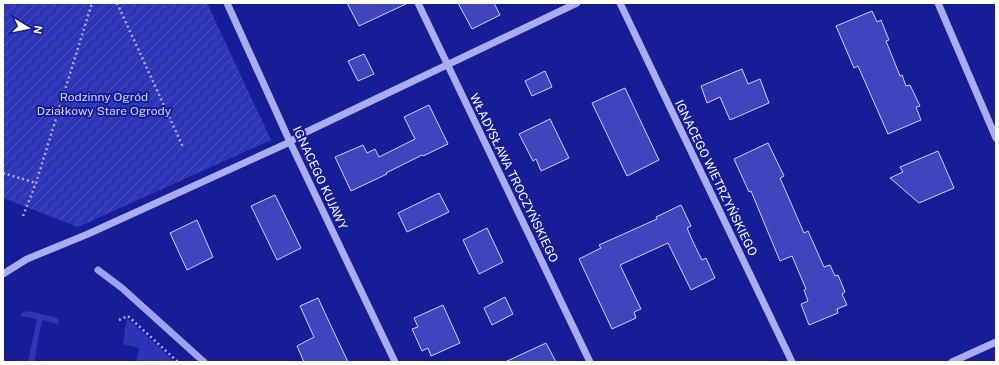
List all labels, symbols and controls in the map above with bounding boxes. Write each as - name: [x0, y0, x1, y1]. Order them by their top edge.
- north arrow: [8, 8, 48, 48]
- text: N: [31, 24, 45, 35]
- park label: Rodzinny Ogród Działkowy Stare Ogrody: [37, 90, 172, 118]
- street label: WŁADYSŁAWA TROCZYŃSKIEGO: [467, 91, 561, 265]
- street label: IGNACEGO WIETRZYŃSKIEGO: [672, 98, 760, 258]
- street label: IGNACEGO KUJAWY: [290, 124, 350, 233]

